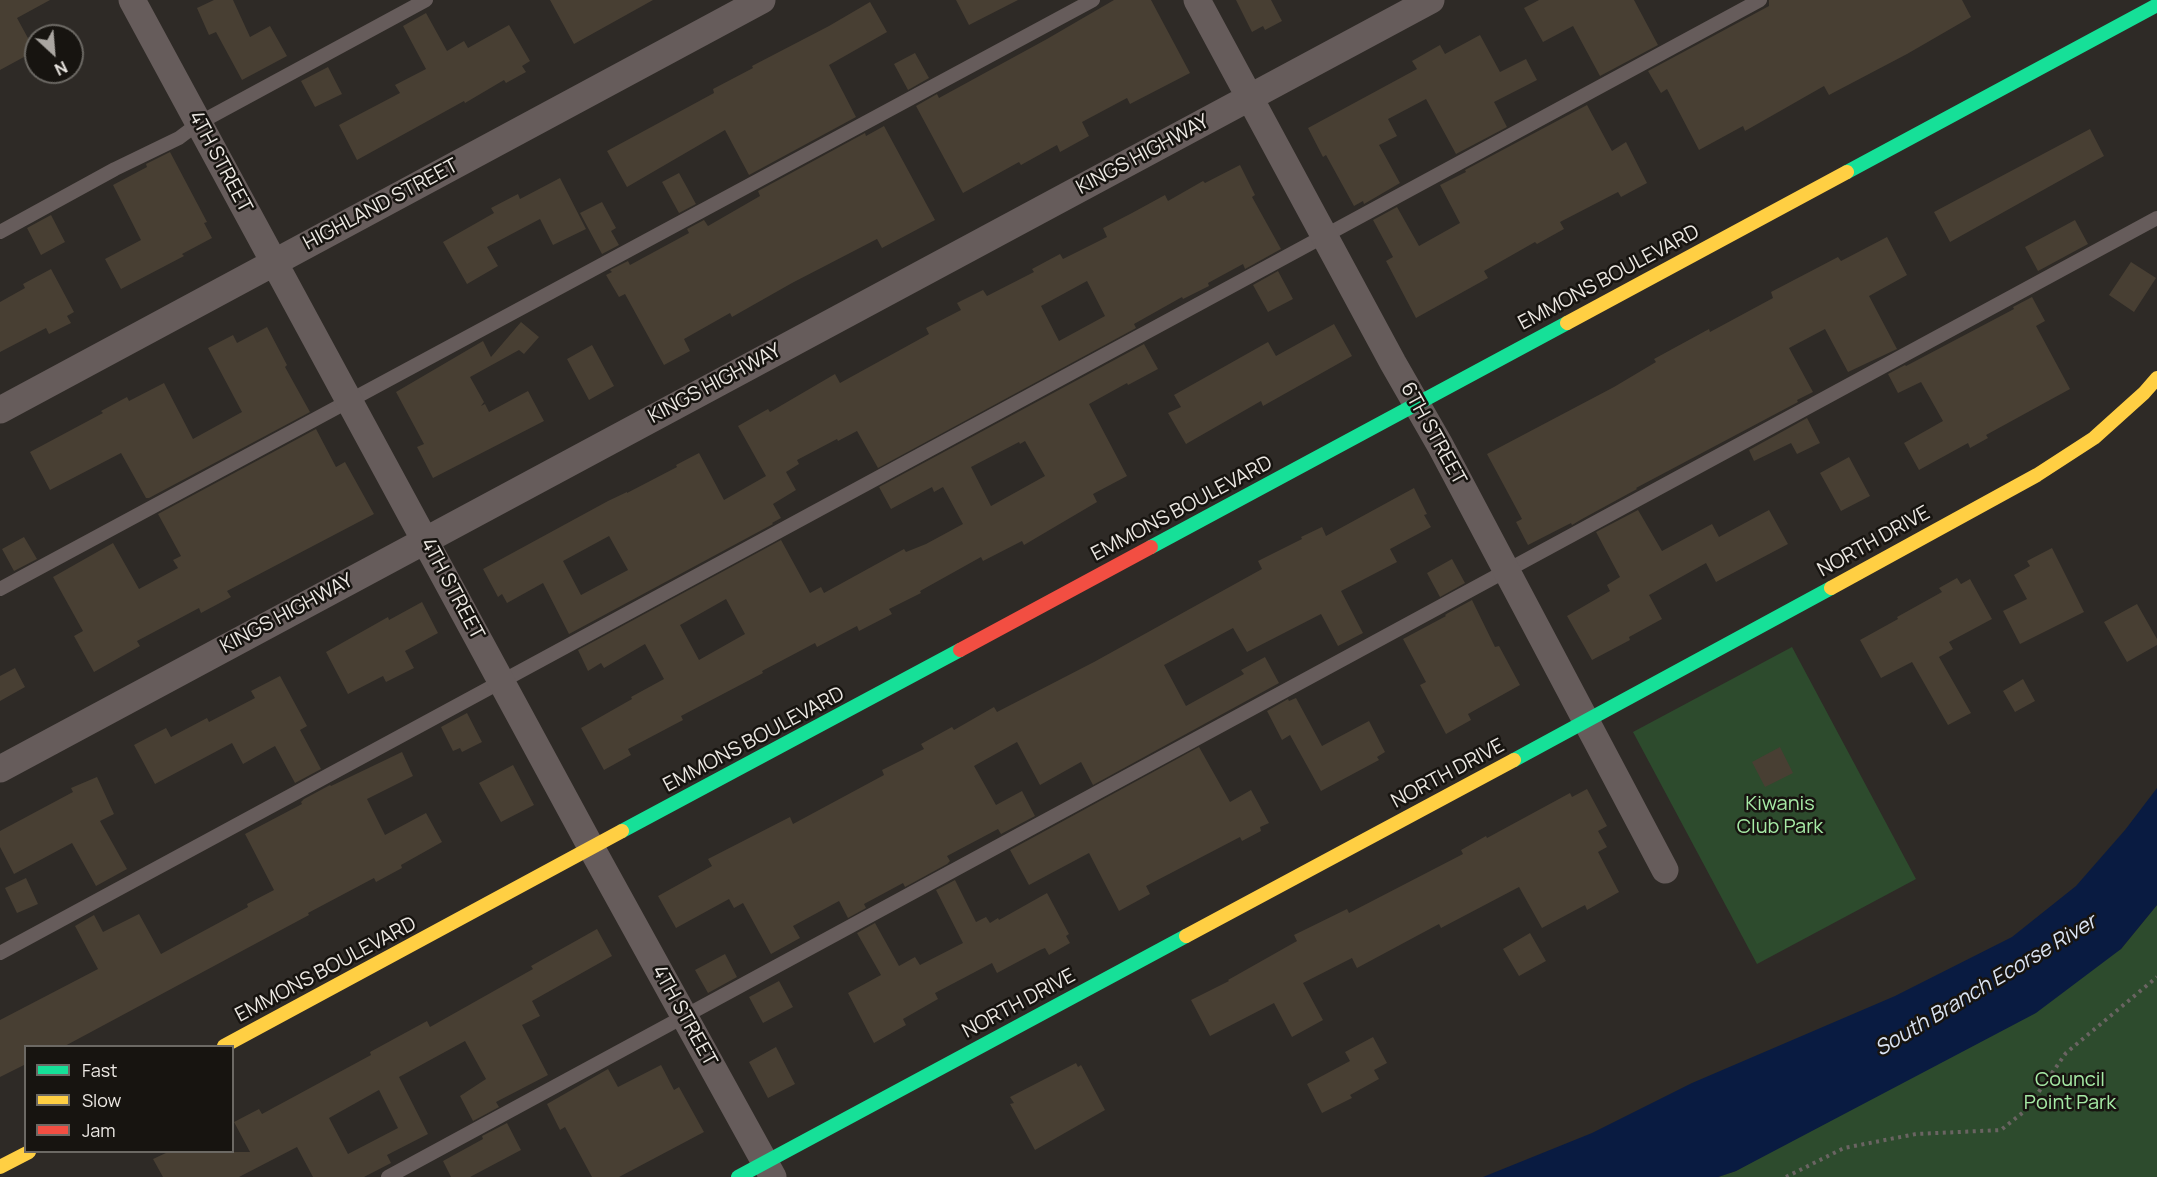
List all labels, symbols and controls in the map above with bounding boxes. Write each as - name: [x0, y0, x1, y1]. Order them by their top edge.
- north arrow: [24, 24, 84, 84]
- text: N: [51, 56, 71, 81]
- street label: 4TH STREET: [183, 107, 257, 217]
- street label: KINGS HIGHWAY: [1073, 110, 1213, 200]
- street label: HIGHLAND STREET: [300, 154, 462, 256]
- street label: EMMONS BOULEVARD: [1515, 220, 1703, 336]
- street label: KINGS HIGHWAY: [645, 339, 785, 429]
- street label: 6TH STREET: [1395, 378, 1471, 490]
- street label: EMMONS BOULEVARD: [1088, 451, 1276, 567]
- street label: NORTH DRIVE: [1814, 501, 1934, 583]
- street label: 4TH STREET: [415, 534, 489, 644]
- street label: KINGS HIGHWAY: [217, 569, 357, 659]
- street label: EMMONS BOULEVARD: [660, 682, 848, 798]
- street label: NORTH DRIVE: [1387, 734, 1509, 814]
- park label: Kiwanis Club Park: [1737, 792, 1823, 839]
- water label: South Branch Ecorse River: [1871, 910, 2101, 1062]
- street label: EMMONS BOULEVARD: [232, 912, 420, 1028]
- street label: 4TH STREET: [646, 961, 722, 1071]
- street label: NORTH DRIVE: [958, 964, 1080, 1044]
- legend: [24, 1045, 234, 1153]
- text: Fast: [82, 1058, 117, 1082]
- park label: Council Point Park: [2024, 1068, 2116, 1115]
- text: Slow: [82, 1088, 121, 1112]
- text: Jam: [82, 1118, 116, 1142]

